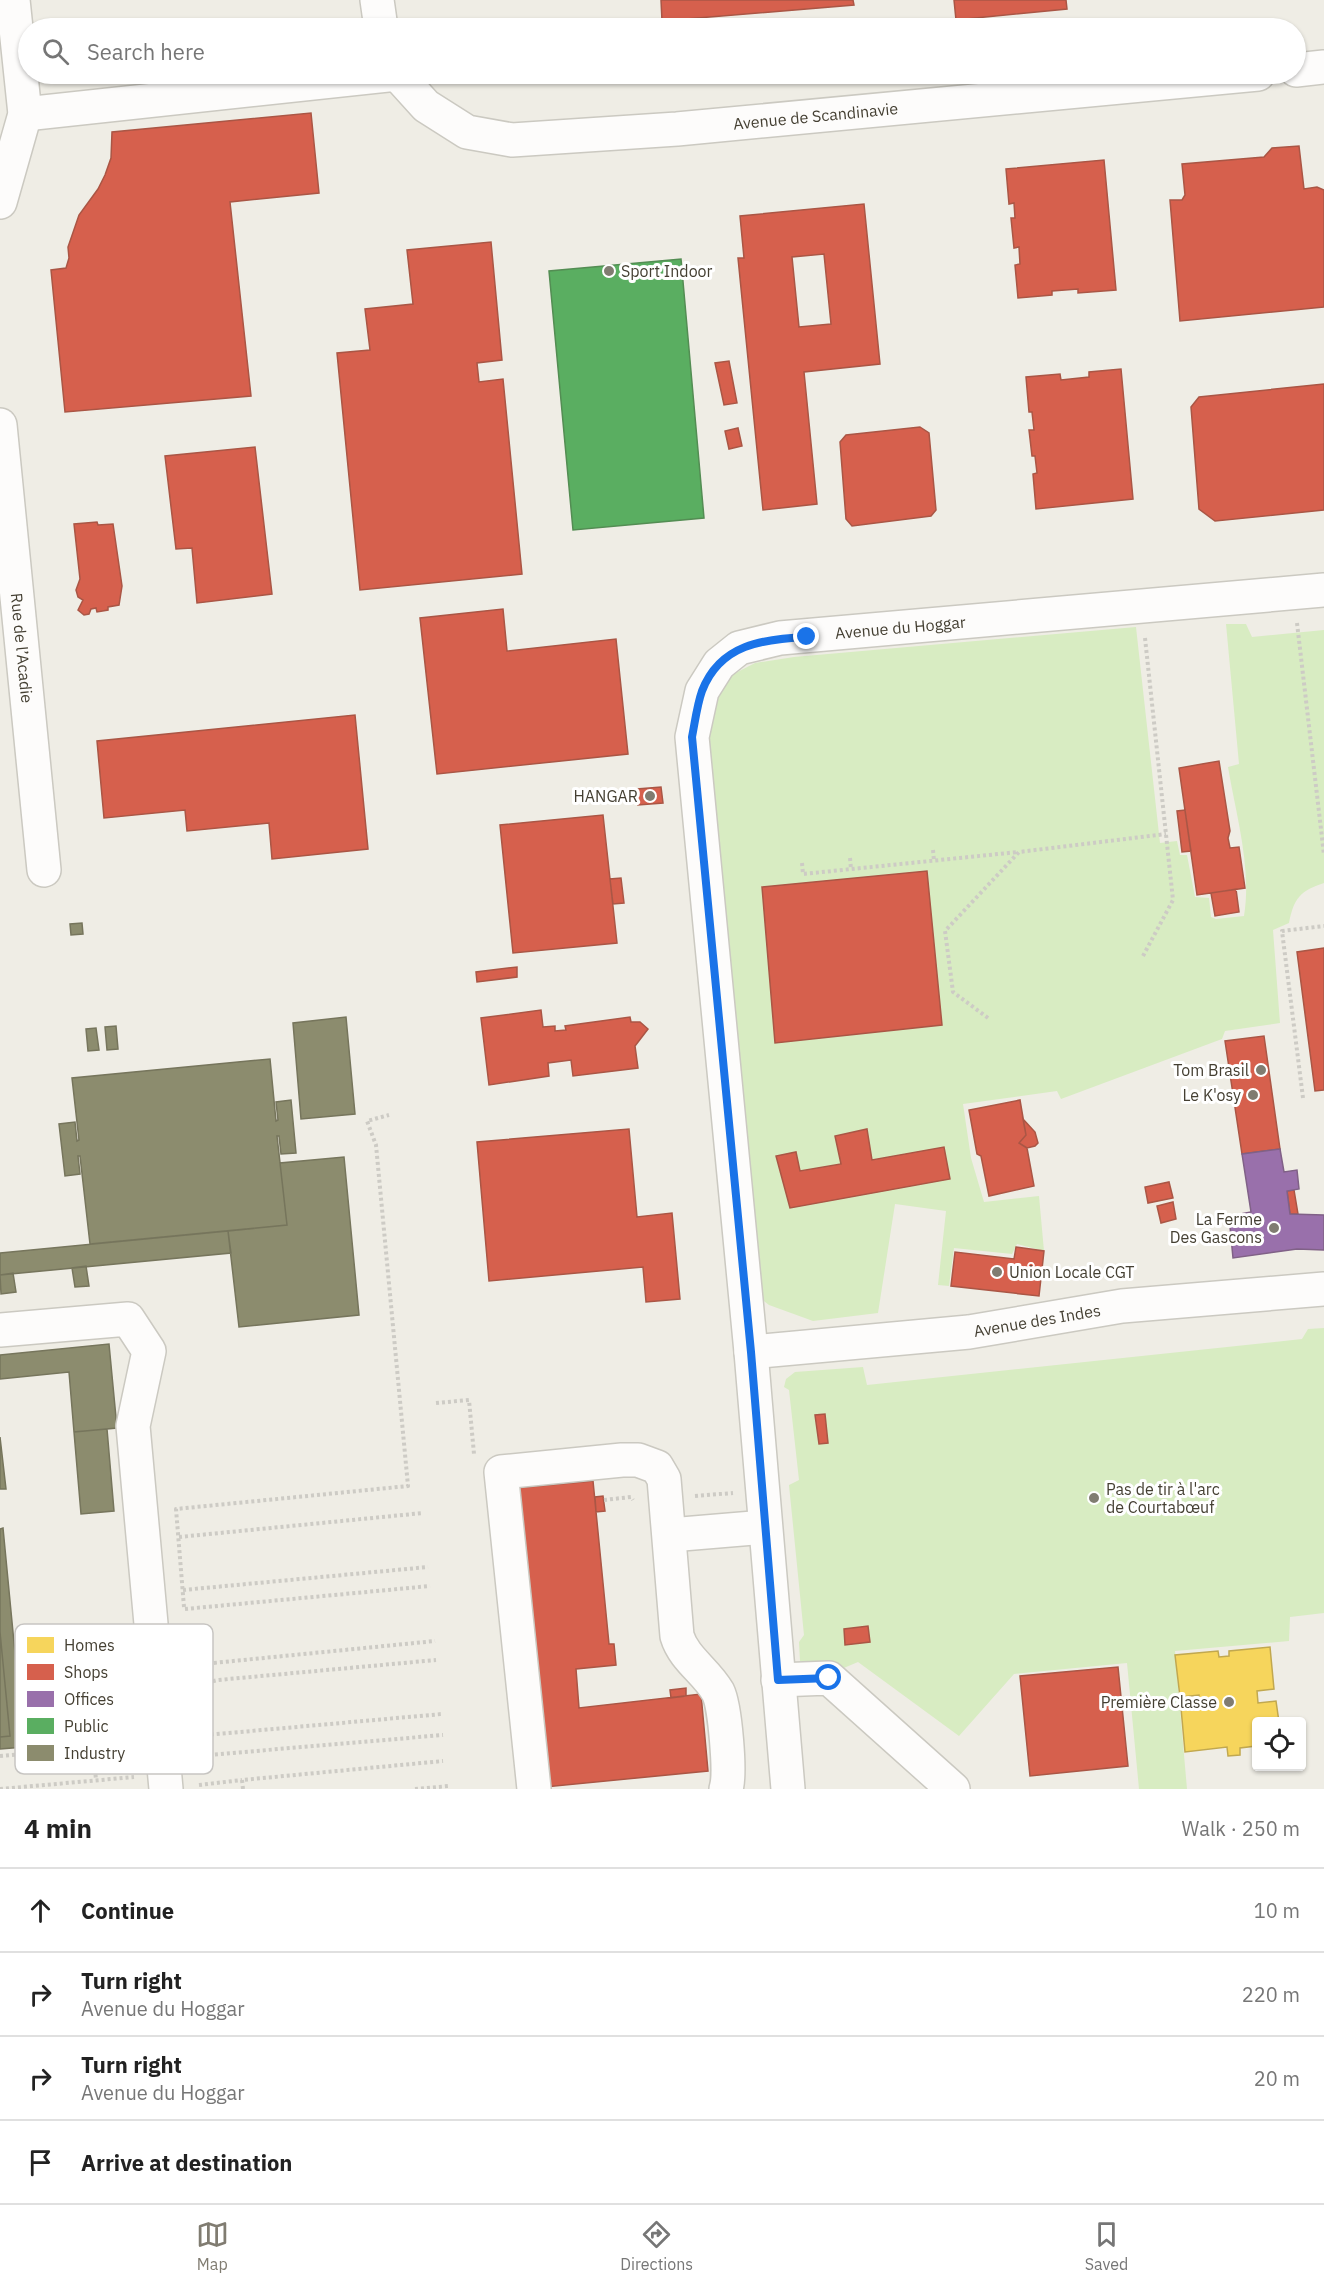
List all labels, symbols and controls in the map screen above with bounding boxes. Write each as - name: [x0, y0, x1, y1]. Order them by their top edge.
- search box: [18, 18, 1306, 84]
- icon: search: [39, 35, 72, 68]
- text: Search here: [87, 37, 205, 66]
- street label: Avenue de Scandinavie: [732, 98, 899, 134]
- place label: Sport Indoor: [621, 261, 713, 281]
- marker: Sport Indoor: [602, 264, 616, 278]
- street label: Rue de l’Acadie: [7, 592, 37, 704]
- street label: Avenue du Hoggar: [834, 612, 967, 643]
- route end: [793, 623, 819, 649]
- place label: HANGAR: [574, 786, 638, 806]
- marker: HANGAR: [643, 789, 657, 803]
- place label: Tom Brasil: [1173, 1060, 1249, 1080]
- marker: Tom Brasil: [1254, 1063, 1268, 1077]
- place label: Le K'osy: [1183, 1085, 1241, 1105]
- marker: Le K'osy: [1246, 1088, 1260, 1102]
- place label: La Ferme Des Gascons: [1170, 1209, 1262, 1247]
- marker: La Ferme Des Gascons: [1267, 1221, 1281, 1235]
- place label: Union Locale CGT: [1009, 1262, 1134, 1282]
- marker: Union Locale CGT: [990, 1265, 1004, 1279]
- street label: Avenue des Indes: [972, 1300, 1102, 1341]
- place label: Pas de tir à l'arc de Courtabœuf: [1106, 1479, 1220, 1517]
- marker: Pas de tir à l'arc de Courtabœuf: [1087, 1491, 1101, 1505]
- legend: [15, 1624, 213, 1774]
- text: Homes: [64, 1635, 115, 1655]
- text: Shops: [64, 1662, 108, 1682]
- route start: [815, 1664, 841, 1690]
- text: Offices: [64, 1689, 114, 1709]
- place label: Première Classe: [1101, 1692, 1217, 1712]
- marker: Première Classe: [1222, 1695, 1236, 1709]
- text: Public: [64, 1716, 108, 1736]
- map controls: [1252, 1717, 1306, 1771]
- button: locate: [1252, 1717, 1306, 1771]
- text: Industry: [64, 1743, 125, 1763]
- text: 4 min: [24, 1811, 92, 1845]
- text: Walk · 250 m: [1182, 1815, 1300, 1842]
- icon: ahead: [24, 1894, 57, 1927]
- text: Continue: [81, 1896, 174, 1925]
- text: 10 m: [1254, 1897, 1300, 1924]
- text: Turn right: [81, 1966, 182, 1995]
- icon: right: [24, 1978, 57, 2011]
- text: 220 m: [1242, 1981, 1300, 2008]
- text: Avenue du Hoggar: [81, 1995, 245, 2022]
- text: Turn right: [81, 2050, 182, 2079]
- icon: right: [24, 2062, 57, 2095]
- text: 20 m: [1254, 2065, 1300, 2092]
- text: Avenue du Hoggar: [81, 2079, 245, 2106]
- icon: arrive: [24, 2146, 57, 2179]
- text: Arrive at destination: [81, 2148, 292, 2177]
- tab: Map: [196, 2218, 229, 2274]
- tab: Directions: [620, 2218, 693, 2274]
- tab: Saved: [1085, 2218, 1128, 2274]

